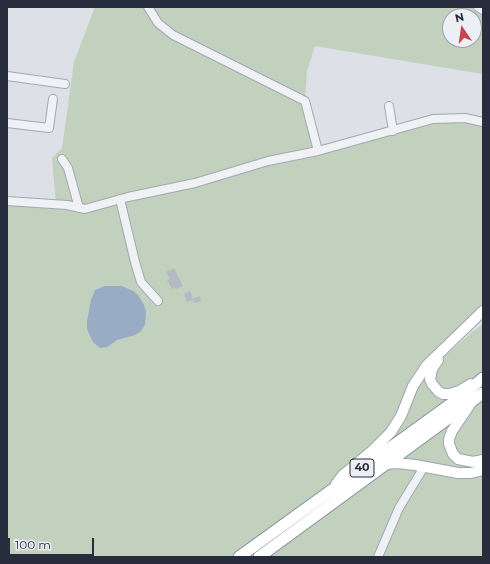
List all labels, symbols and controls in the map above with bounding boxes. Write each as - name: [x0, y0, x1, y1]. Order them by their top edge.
- north arrow: [442, 8, 482, 48]
- text: N: [454, 9, 465, 25]
- road number: 40: [350, 459, 374, 477]
- scale bar: [10, 530, 96, 556]
- text: 100 m: [15, 537, 51, 552]

